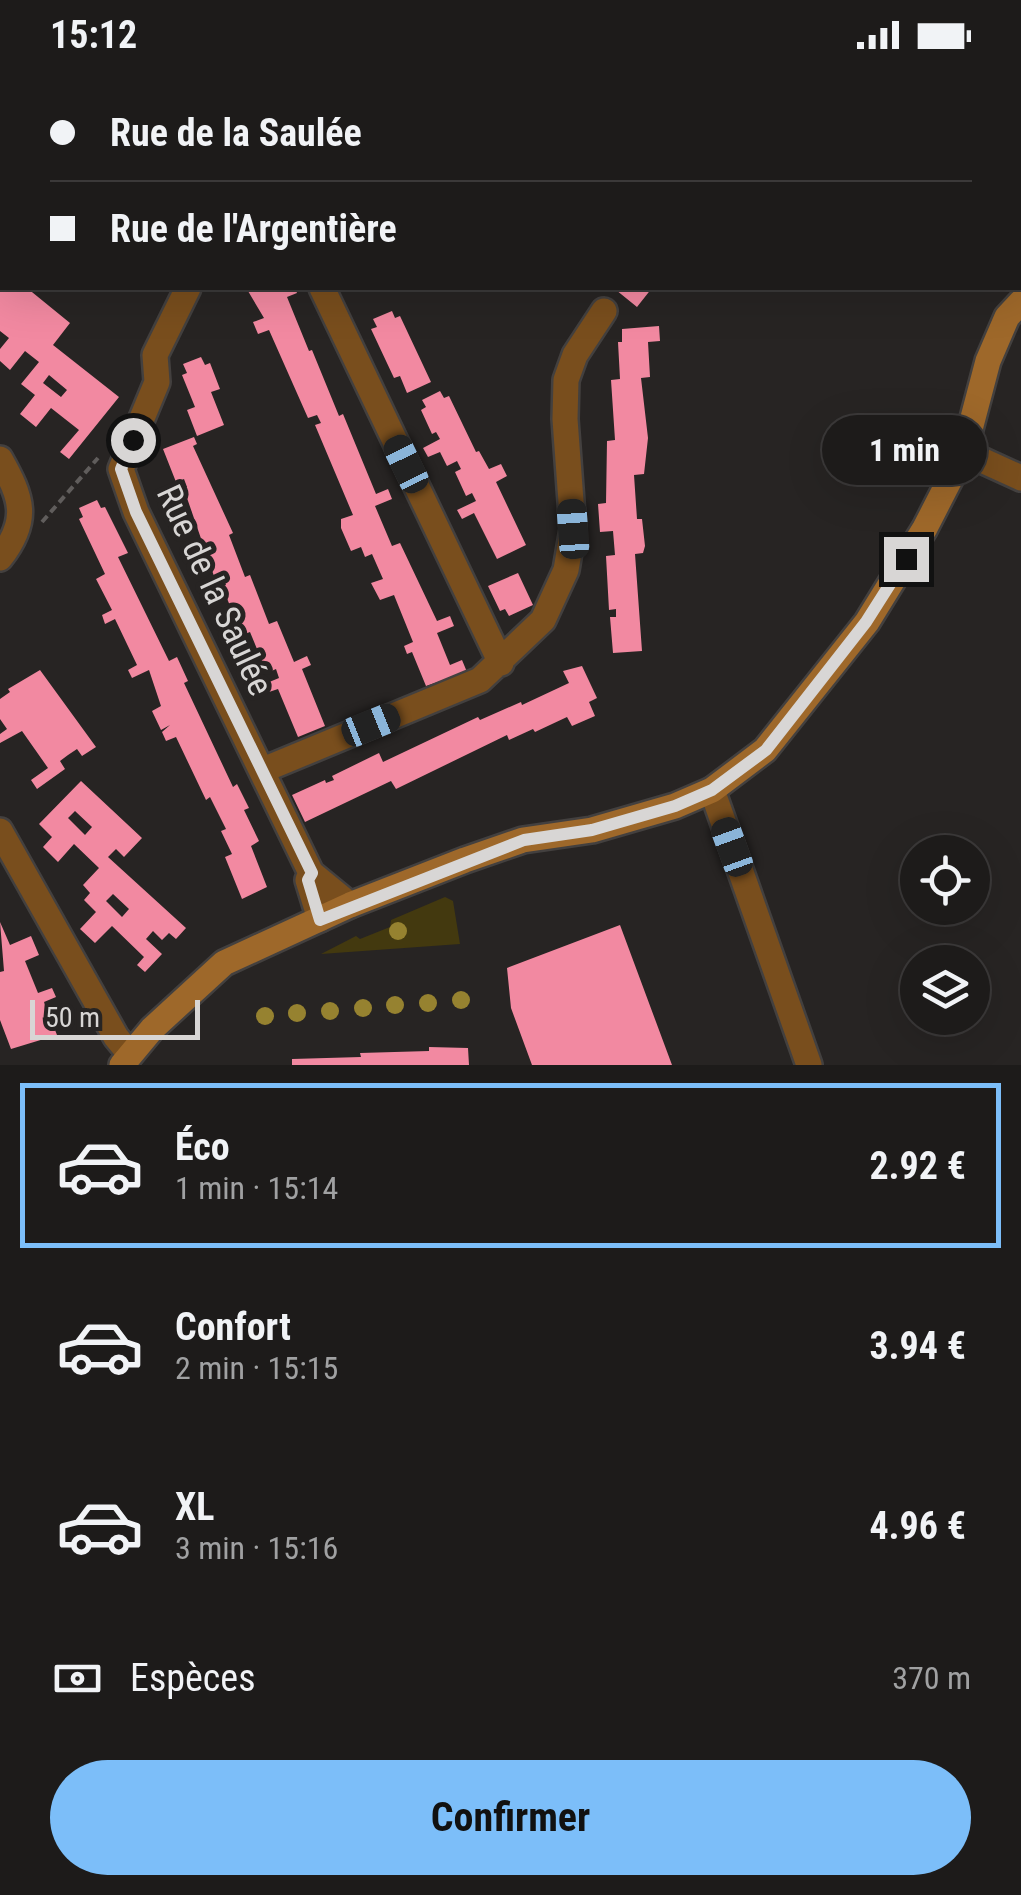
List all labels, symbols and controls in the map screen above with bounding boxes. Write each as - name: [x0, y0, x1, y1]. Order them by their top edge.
- text: 15:12: [50, 13, 137, 57]
- text: Rue de la Saulée: [110, 111, 362, 155]
- text: Rue de l'Argentière: [110, 207, 397, 251]
- callout: 1 min: [824, 414, 988, 484]
- route start: [111, 418, 156, 463]
- car: [379, 430, 433, 498]
- text: 1 min: [869, 431, 940, 469]
- street label: Rue de la Saulée: [148, 479, 281, 702]
- car: [556, 498, 590, 560]
- route end: [884, 537, 929, 582]
- car: [338, 700, 404, 750]
- car: [708, 814, 756, 880]
- map controls: [900, 835, 990, 1035]
- button: locate: [900, 835, 990, 925]
- button: layers: [900, 945, 990, 1035]
- scale bar: [30, 995, 200, 1040]
- text: 50 m: [45, 1001, 100, 1034]
- icon: car: [55, 1121, 145, 1211]
- text: Éco: [175, 1125, 230, 1169]
- text: 2.92 €: [869, 1144, 966, 1188]
- text: 1 min · 15:14: [175, 1169, 338, 1207]
- icon: car: [55, 1301, 145, 1391]
- text: Confort: [175, 1305, 291, 1349]
- text: 3.94 €: [869, 1324, 966, 1368]
- text: 2 min · 15:15: [175, 1349, 338, 1387]
- icon: car: [55, 1481, 145, 1571]
- text: XL: [175, 1485, 214, 1529]
- text: 4.96 €: [869, 1504, 966, 1548]
- text: 3 min · 15:16: [175, 1529, 338, 1567]
- icon: cash: [50, 1651, 105, 1706]
- text: Espèces: [130, 1656, 255, 1700]
- text: 370 m: [892, 1659, 971, 1697]
- button: Confirmer: [50, 1760, 971, 1875]

